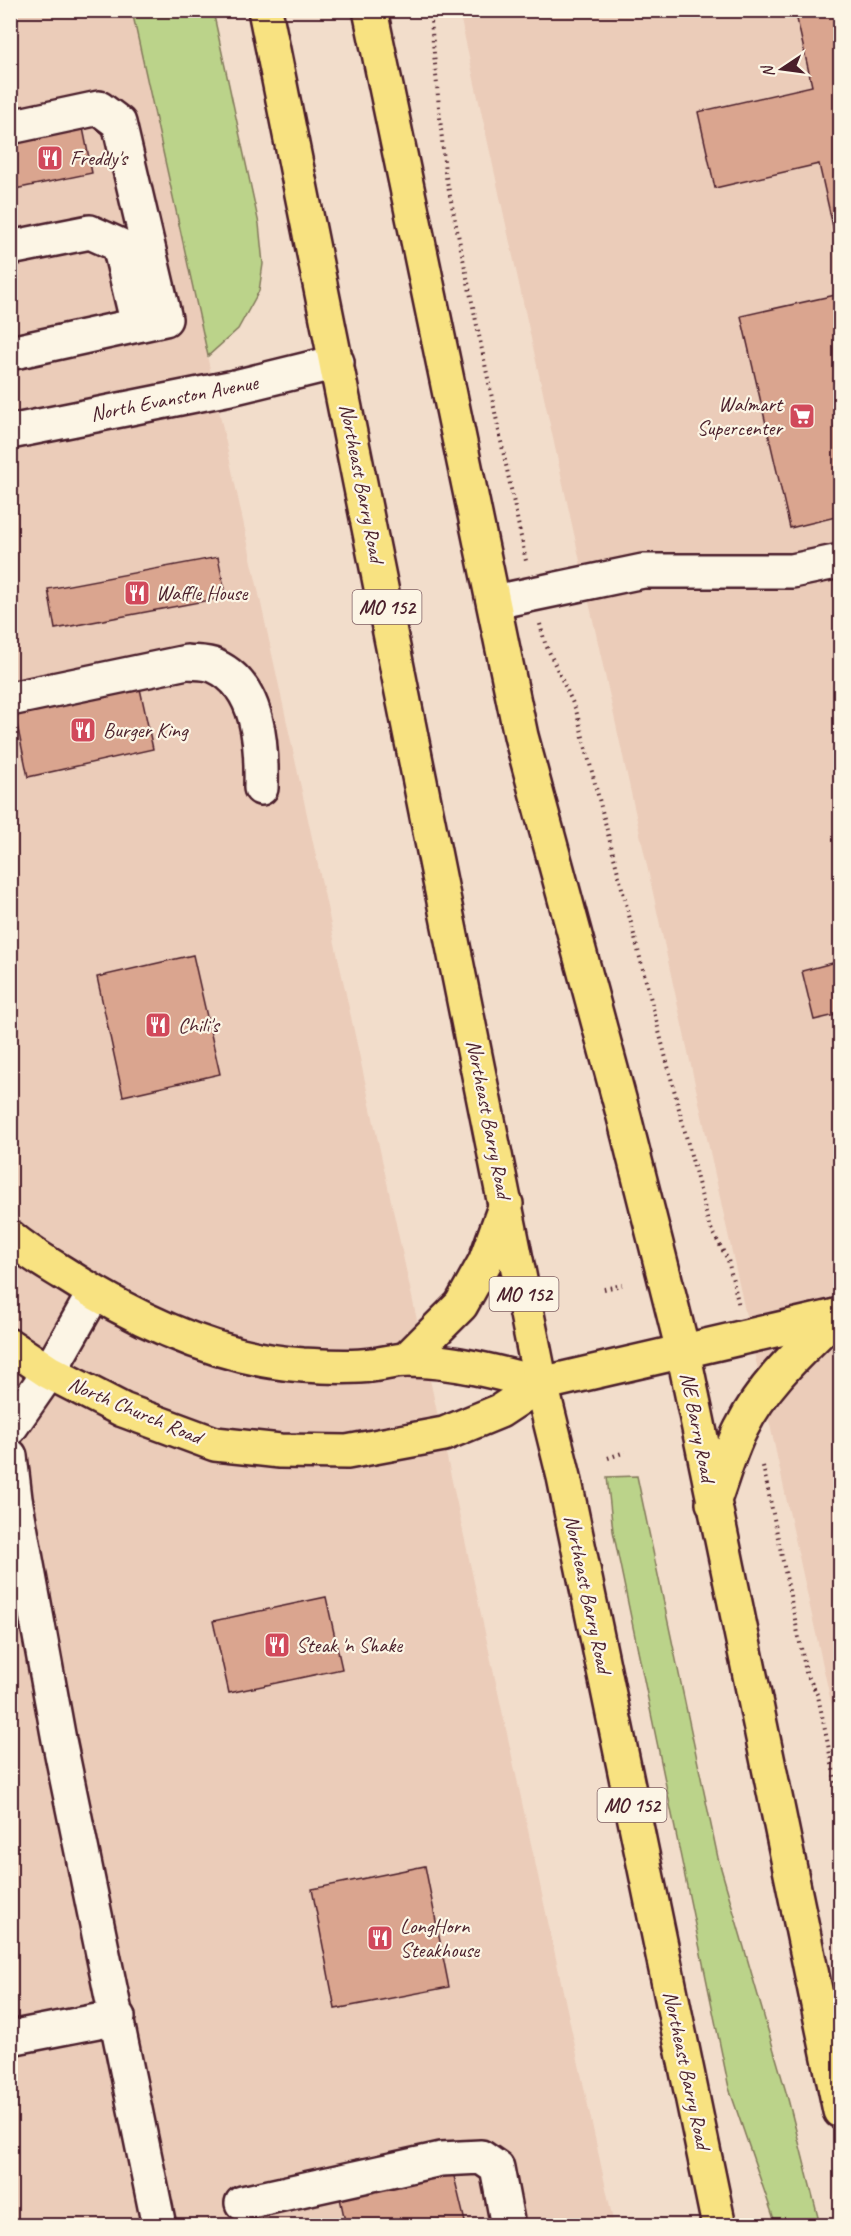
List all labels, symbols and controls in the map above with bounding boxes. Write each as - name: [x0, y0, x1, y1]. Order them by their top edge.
- north arrow: [752, 39, 812, 99]
- text: N: [757, 62, 779, 79]
- restaurant icon: Freddy's: [35, 143, 65, 173]
- place label: Freddy's: [70, 145, 129, 171]
- street label: North Evanston Avenue: [88, 369, 261, 427]
- place label: Walmart Supercenter: [697, 391, 784, 441]
- supermarket icon: Walmart Supercenter: [787, 401, 817, 431]
- street label: Northeast Barry Road: [334, 402, 391, 567]
- restaurant icon: Waffle House: [122, 578, 152, 608]
- place label: Waffle House: [156, 580, 248, 606]
- road number: MO 152: [352, 590, 422, 624]
- restaurant icon: Burger King: [68, 715, 98, 745]
- place label: Burger King: [103, 717, 189, 743]
- restaurant icon: Chili's: [143, 1010, 173, 1040]
- place label: Chili's: [178, 1012, 221, 1038]
- street label: Northeast Barry Road: [461, 1038, 518, 1203]
- road number: MO 152: [490, 1277, 558, 1311]
- street label: North Church Road: [64, 1370, 209, 1451]
- street label: NE Barry Road: [675, 1370, 722, 1487]
- street label: Northeast Barry Road: [559, 1513, 618, 1678]
- restaurant icon: Steak 'n Shake: [262, 1630, 292, 1660]
- place label: Steak 'n Shake: [296, 1632, 403, 1658]
- road number: MO 152: [598, 1788, 666, 1822]
- place label: LongHorn Steakhouse: [400, 1913, 480, 1963]
- restaurant icon: LongHorn Steakhouse: [365, 1923, 395, 1953]
- street label: Northeast Barry Road: [658, 1989, 717, 2154]

